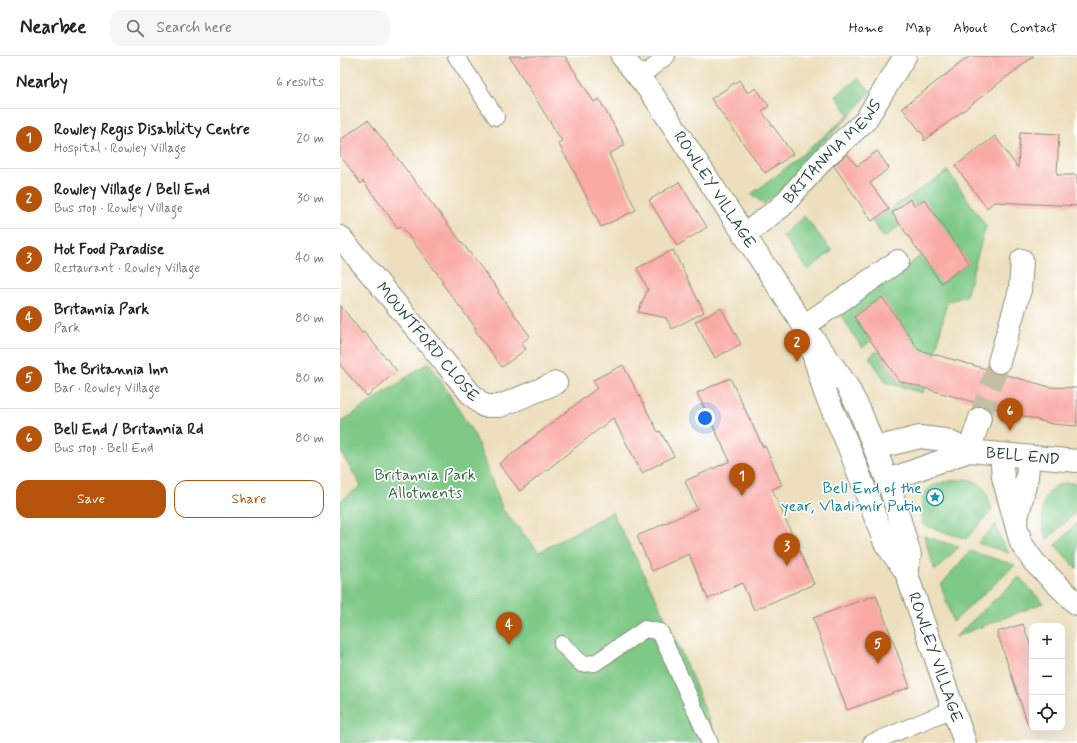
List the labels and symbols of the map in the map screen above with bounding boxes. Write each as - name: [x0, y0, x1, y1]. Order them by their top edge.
- street label: BRITANNIA MEWS: [778, 96, 886, 208]
- street label: ROWLEY VILLAGE: [669, 127, 761, 253]
- street label: MOUNTFORD CLOSE: [372, 278, 484, 407]
- pin: 2: [784, 329, 810, 362]
- pin: 6: [997, 398, 1023, 431]
- your location: [695, 408, 715, 428]
- street label: BELL END: [985, 442, 1061, 470]
- pin: 1: [729, 463, 755, 496]
- park label: Britannia Park Allotments: [374, 465, 476, 504]
- place label: Bell End of the year, Vladimir Putin: [781, 478, 922, 517]
- place icon: Bell End of the year, Vladimir Putin: [925, 487, 945, 507]
- pin: 3: [774, 533, 800, 566]
- street label: ROWLEY VILLAGE: [903, 590, 968, 725]
- pin: 4: [496, 612, 522, 645]
- pin: 5: [865, 631, 891, 664]

